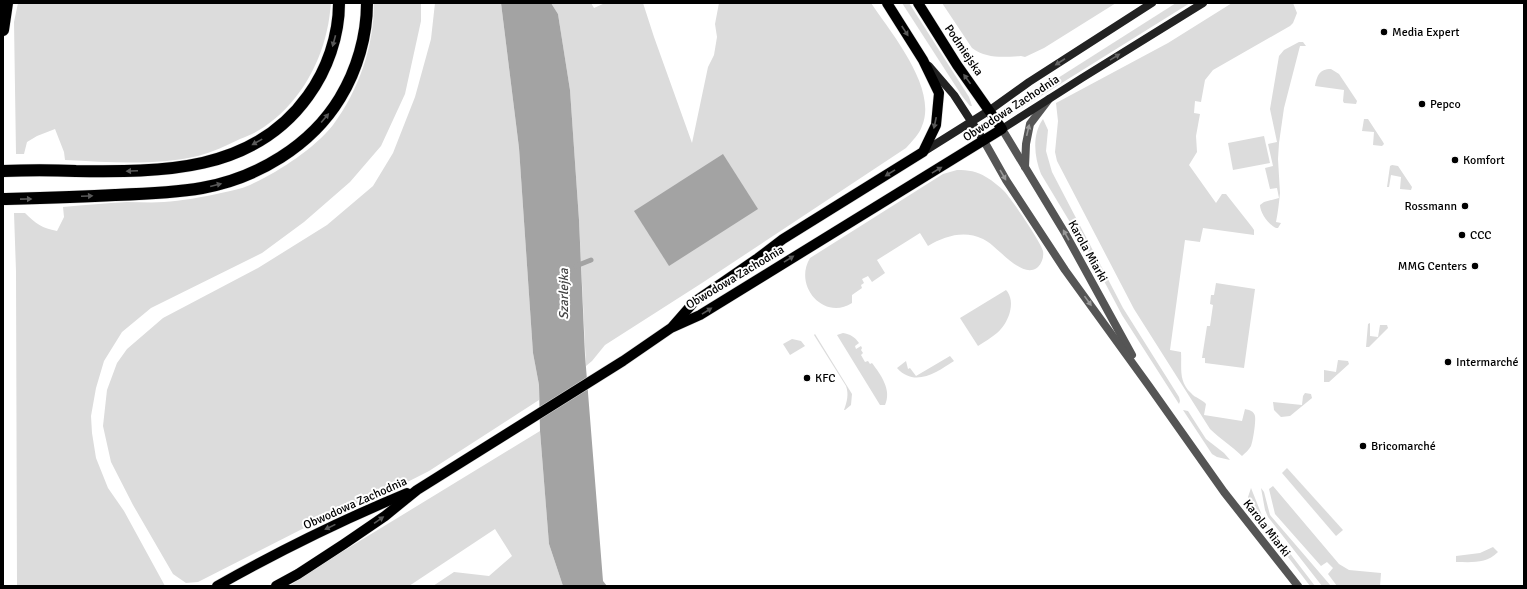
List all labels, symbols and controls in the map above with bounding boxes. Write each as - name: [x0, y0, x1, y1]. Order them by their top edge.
- street label: Podmiejska: [941, 22, 986, 79]
- place label: Media Expert: [1392, 25, 1460, 40]
- one-way arrow: [901, 26, 909, 36]
- marker: Media Expert: [1379, 27, 1389, 37]
- one-way arrow: [331, 36, 337, 48]
- one-way arrow: [1110, 53, 1120, 61]
- one-way arrow: [1055, 58, 1065, 66]
- street label: Obwodowa Zachodnia: [960, 72, 1062, 145]
- one-way arrow: [963, 73, 971, 84]
- place label: Pepco: [1430, 97, 1461, 112]
- marker: Pepco: [1417, 99, 1427, 109]
- one-way arrow: [321, 113, 330, 124]
- one-way arrow: [932, 117, 938, 129]
- one-way arrow: [1026, 124, 1032, 137]
- one-way arrow: [252, 139, 263, 145]
- place label: Komfort: [1463, 153, 1505, 168]
- marker: Komfort: [1450, 155, 1460, 165]
- one-way arrow: [931, 167, 943, 174]
- one-way arrow: [125, 168, 138, 174]
- one-way arrow: [884, 169, 895, 177]
- one-way arrow: [1000, 169, 1007, 181]
- one-way arrow: [210, 181, 222, 187]
- one-way arrow: [81, 193, 93, 200]
- one-way arrow: [20, 195, 32, 202]
- place label: Rossmann: [1404, 199, 1457, 214]
- marker: Rossmann: [1460, 201, 1470, 211]
- street label: Karola Miarki: [1064, 218, 1111, 285]
- place label: CCC: [1470, 228, 1492, 243]
- one-way arrow: [1063, 230, 1070, 241]
- marker: CCC: [1457, 230, 1467, 240]
- street label: Obwodowa Zachodnia: [683, 242, 787, 313]
- one-way arrow: [784, 256, 795, 263]
- place label: MMG Centers: [1398, 259, 1467, 274]
- marker: MMG Centers: [1470, 261, 1480, 271]
- water label: Szarlejka: [556, 268, 572, 320]
- one-way arrow: [1084, 296, 1092, 306]
- one-way arrow: [701, 308, 713, 315]
- place label: Intermarché: [1456, 355, 1519, 370]
- marker: Intermarché: [1443, 357, 1453, 367]
- place label: KFC: [815, 371, 836, 386]
- marker: KFC: [802, 373, 812, 383]
- place label: Bricomarché: [1371, 439, 1436, 454]
- marker: Bricomarché: [1358, 441, 1368, 451]
- street label: Obwodowa Zachodnia: [301, 474, 409, 533]
- street label: Karola Miarki: [1240, 497, 1294, 560]
- one-way arrow: [374, 516, 385, 524]
- one-way arrow: [324, 524, 335, 530]

